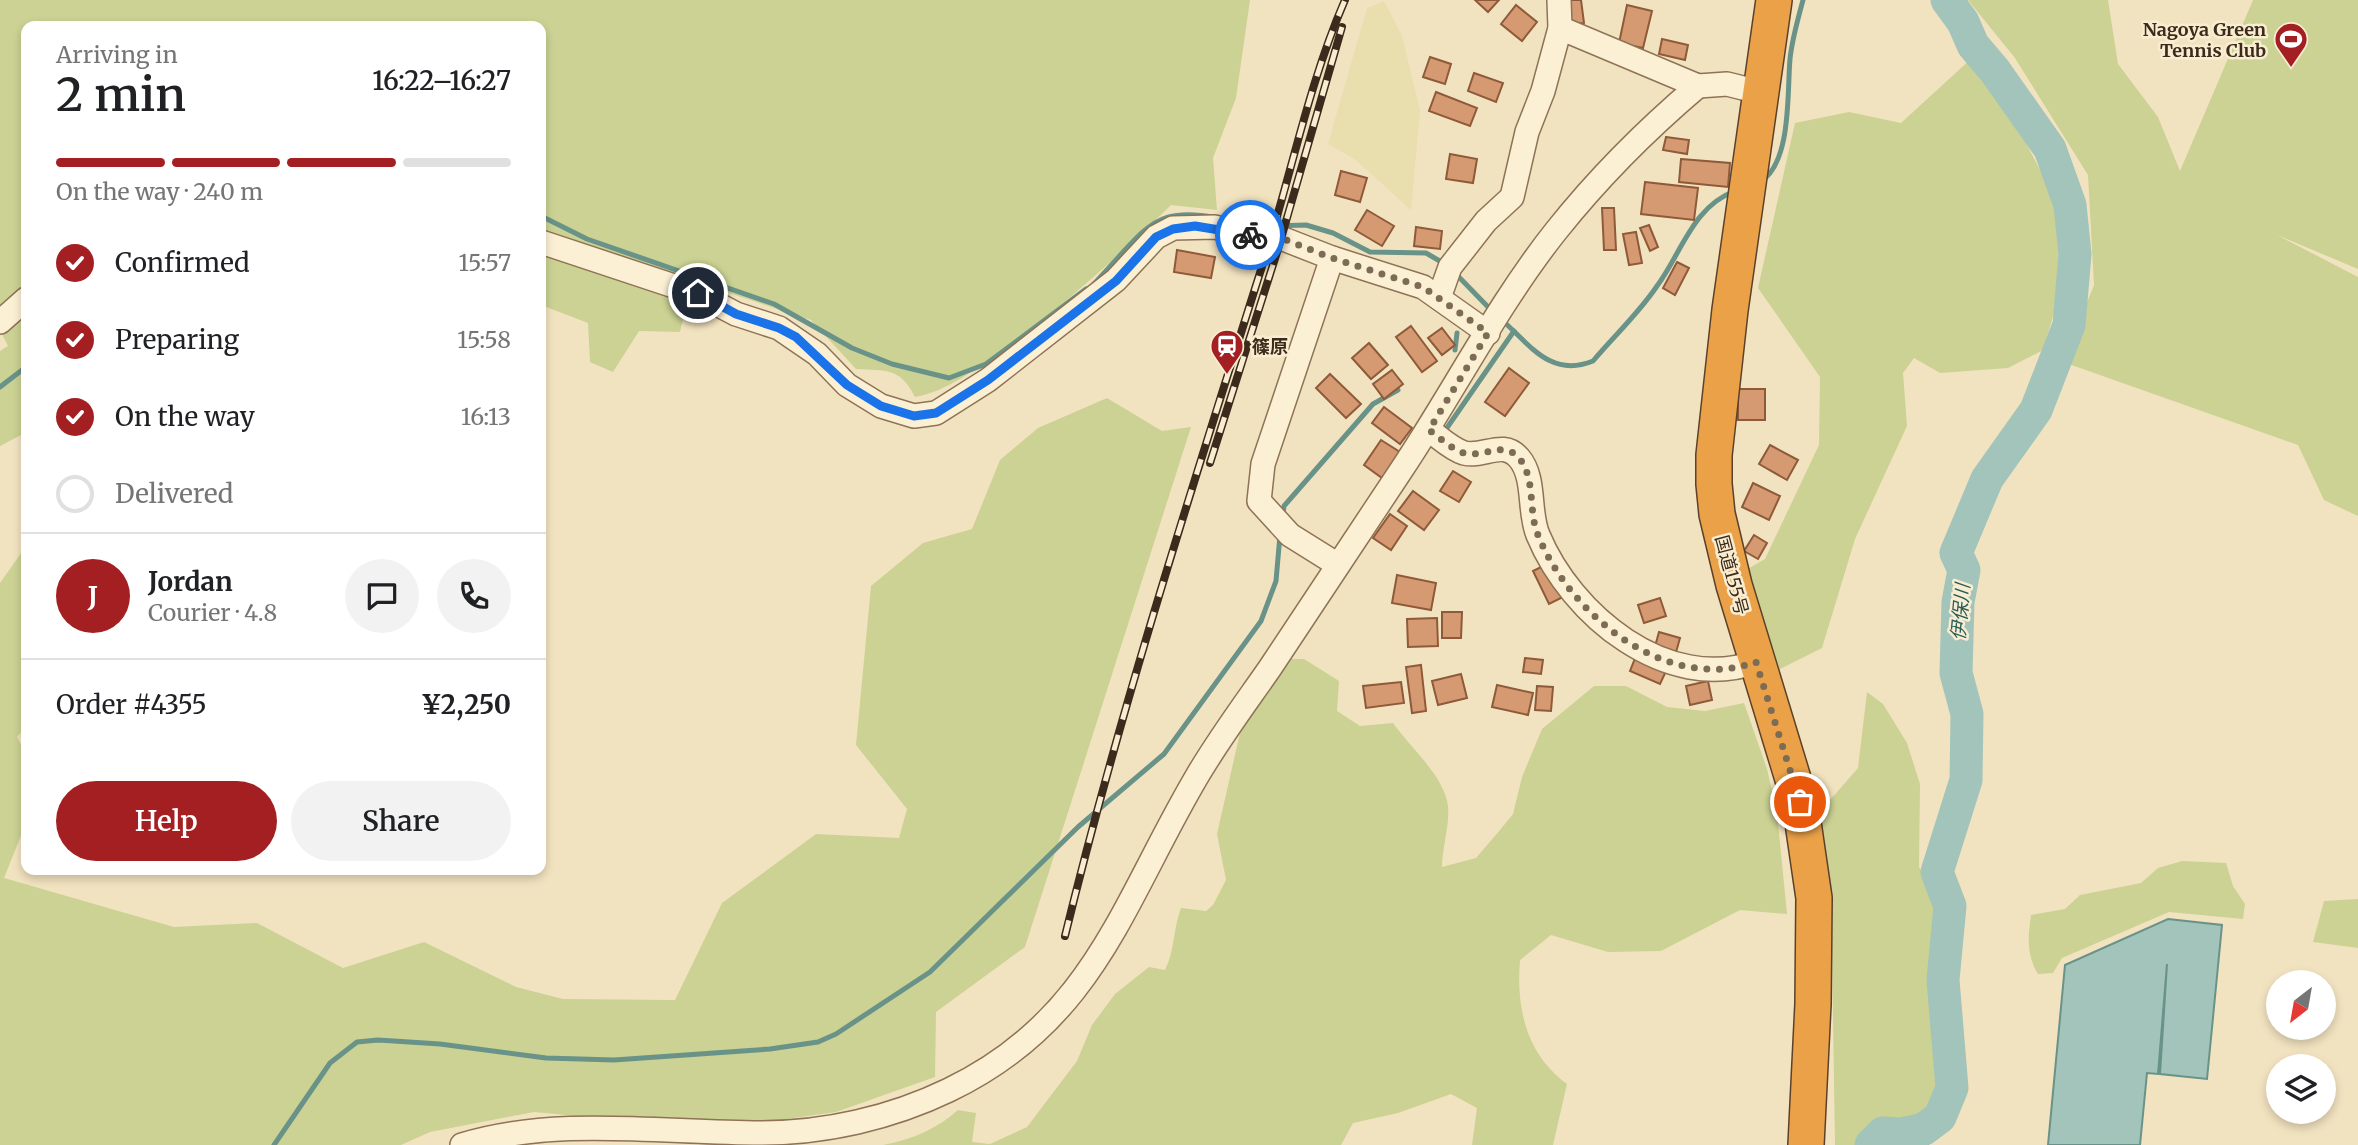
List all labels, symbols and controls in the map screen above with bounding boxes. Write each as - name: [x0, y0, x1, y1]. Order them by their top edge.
- place label: Nagoya Green Tennis Club: [2143, 18, 2266, 62]
- sports icon: Nagoya Green Tennis Club: [2272, 20, 2310, 69]
- text: Arriving in: [56, 40, 178, 69]
- text: 16:22–16:27: [372, 64, 511, 97]
- text: 2 min: [56, 66, 186, 124]
- text: On the way · 240 m: [56, 177, 263, 206]
- courier: [1215, 200, 1285, 270]
- icon: bike: [1231, 216, 1269, 254]
- icon: check: [56, 244, 94, 282]
- text: Confirmed: [115, 246, 250, 279]
- text: 15:57: [458, 248, 511, 277]
- pin: [668, 263, 728, 323]
- icon: home: [679, 274, 717, 312]
- icon: check: [56, 321, 94, 359]
- text: Preparing: [115, 323, 239, 356]
- text: 15:58: [457, 325, 511, 354]
- station icon: 篠原: [1208, 327, 1246, 376]
- place label: 篠原: [1252, 335, 1288, 358]
- icon: check: [56, 398, 94, 436]
- text: On the way: [115, 400, 255, 433]
- text: 16:13: [461, 402, 511, 431]
- text: Delivered: [115, 477, 234, 510]
- street label: 国道155号: [1710, 533, 1754, 617]
- button: chat: [345, 559, 419, 633]
- button: phone: [437, 559, 511, 633]
- text: Jordan: [148, 565, 233, 598]
- text: J: [88, 580, 98, 613]
- water label: 伊保川: [1946, 581, 1975, 641]
- text: Courier · 4.8: [148, 598, 277, 627]
- text: Order #4355: [56, 688, 207, 721]
- text: ¥2,250: [421, 688, 511, 721]
- pin: [1770, 772, 1830, 832]
- button: Help: [56, 781, 277, 861]
- button: Share: [291, 781, 511, 861]
- icon: bag: [1781, 783, 1819, 821]
- north arrow: [2266, 970, 2336, 1040]
- map controls: [2266, 970, 2336, 1124]
- button: layers: [2266, 1054, 2336, 1124]

